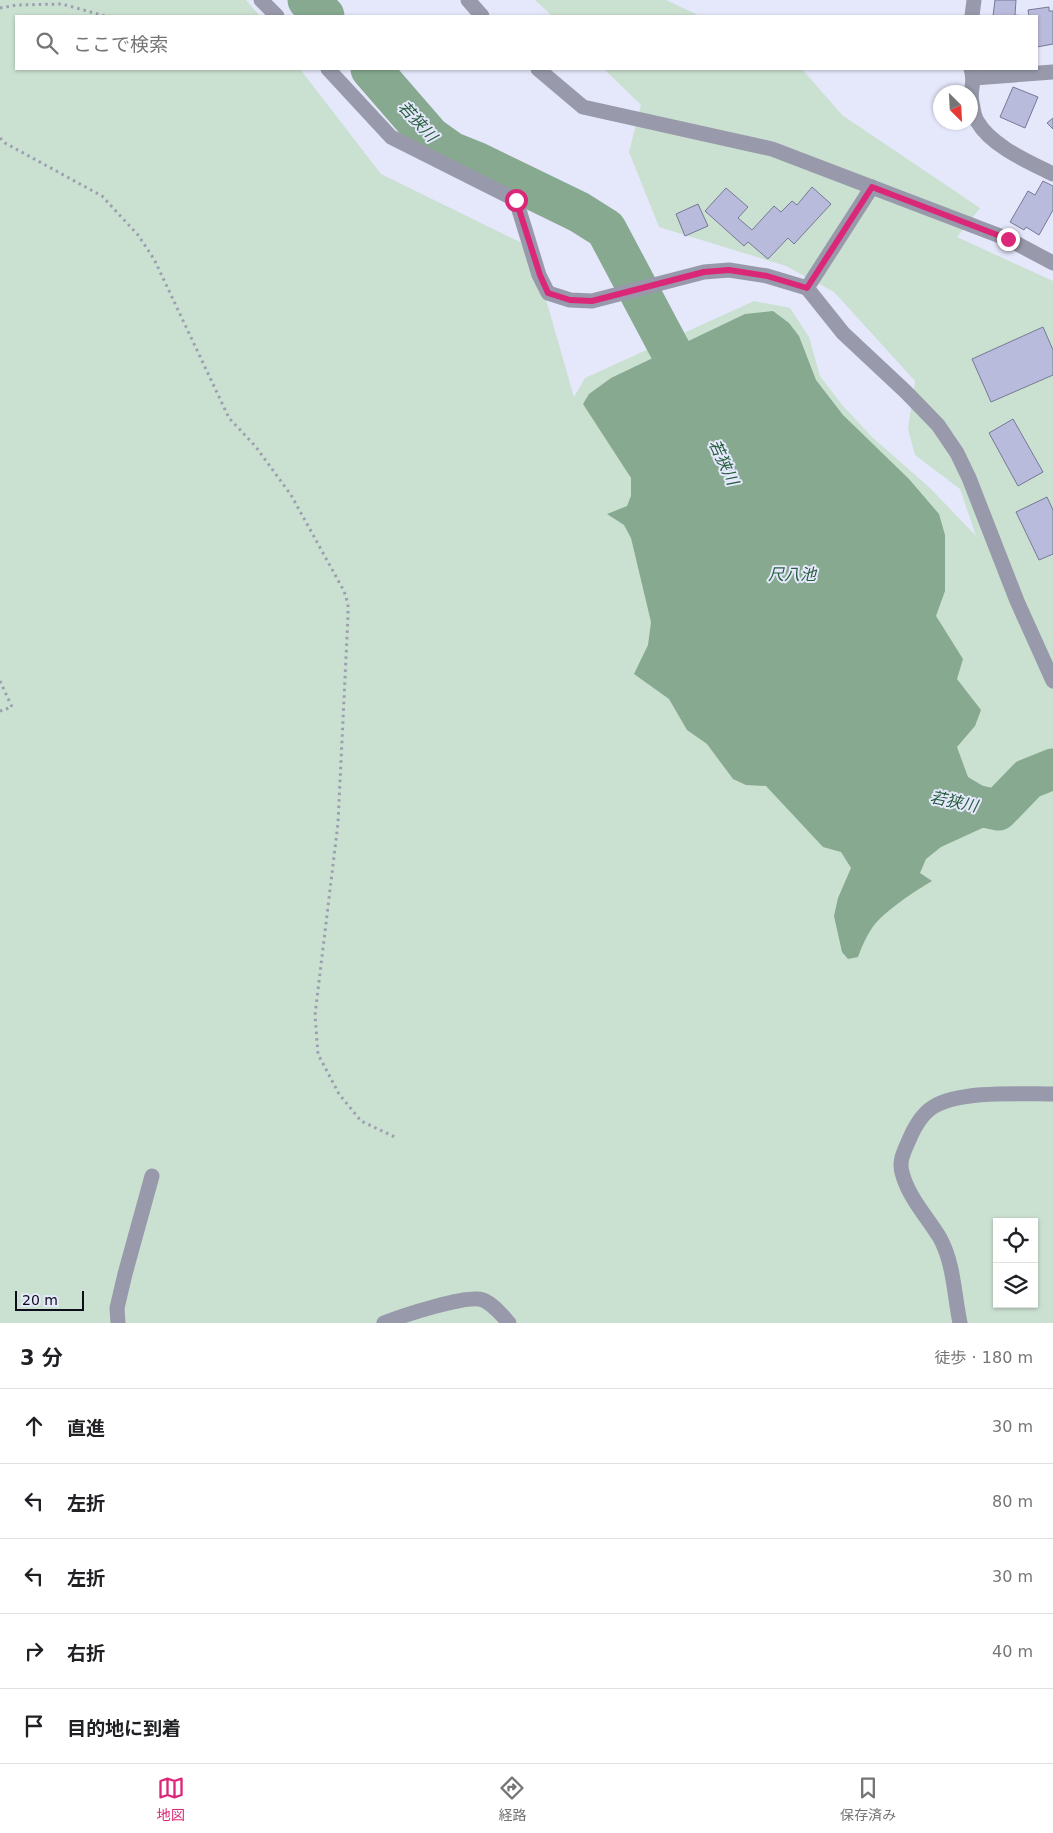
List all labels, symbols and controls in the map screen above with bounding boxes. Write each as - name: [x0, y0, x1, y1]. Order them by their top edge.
- search box: [15, 15, 1038, 70]
- icon: search: [33, 29, 61, 57]
- text: ここで検索: [73, 33, 168, 55]
- north arrow: [933, 85, 978, 130]
- water label: 若狭川: [394, 97, 442, 147]
- route start: [505, 189, 528, 212]
- route end: [997, 228, 1020, 251]
- water label: 若狭川: [705, 436, 743, 490]
- water label: 尺八池: [768, 565, 818, 584]
- water label: 若狭川: [928, 787, 981, 816]
- map controls: [993, 1218, 1038, 1308]
- button: locate: [993, 1218, 1038, 1263]
- button: layers: [993, 1263, 1038, 1308]
- scale bar: [15, 1288, 84, 1311]
- text: 20 m: [22, 1292, 58, 1308]
- text: 3 分: [20, 1346, 63, 1370]
- text: 徒歩 · 180 m: [935, 1348, 1033, 1367]
- icon: ahead: [20, 1412, 48, 1440]
- text: 直進: [67, 1417, 105, 1439]
- text: 30 m: [992, 1417, 1033, 1436]
- icon: left: [20, 1487, 48, 1515]
- text: 左折: [67, 1492, 105, 1514]
- text: 80 m: [992, 1492, 1033, 1511]
- icon: left: [20, 1562, 48, 1590]
- text: 左折: [67, 1567, 105, 1589]
- text: 30 m: [992, 1567, 1033, 1586]
- icon: right: [20, 1637, 48, 1665]
- text: 右折: [67, 1642, 105, 1664]
- text: 40 m: [992, 1642, 1033, 1661]
- icon: arrive: [20, 1712, 48, 1740]
- text: 目的地に到着: [67, 1717, 181, 1739]
- tab: 地図: [157, 1774, 185, 1824]
- tab: 経路: [498, 1774, 526, 1824]
- tab: 保存済み: [840, 1774, 896, 1824]

